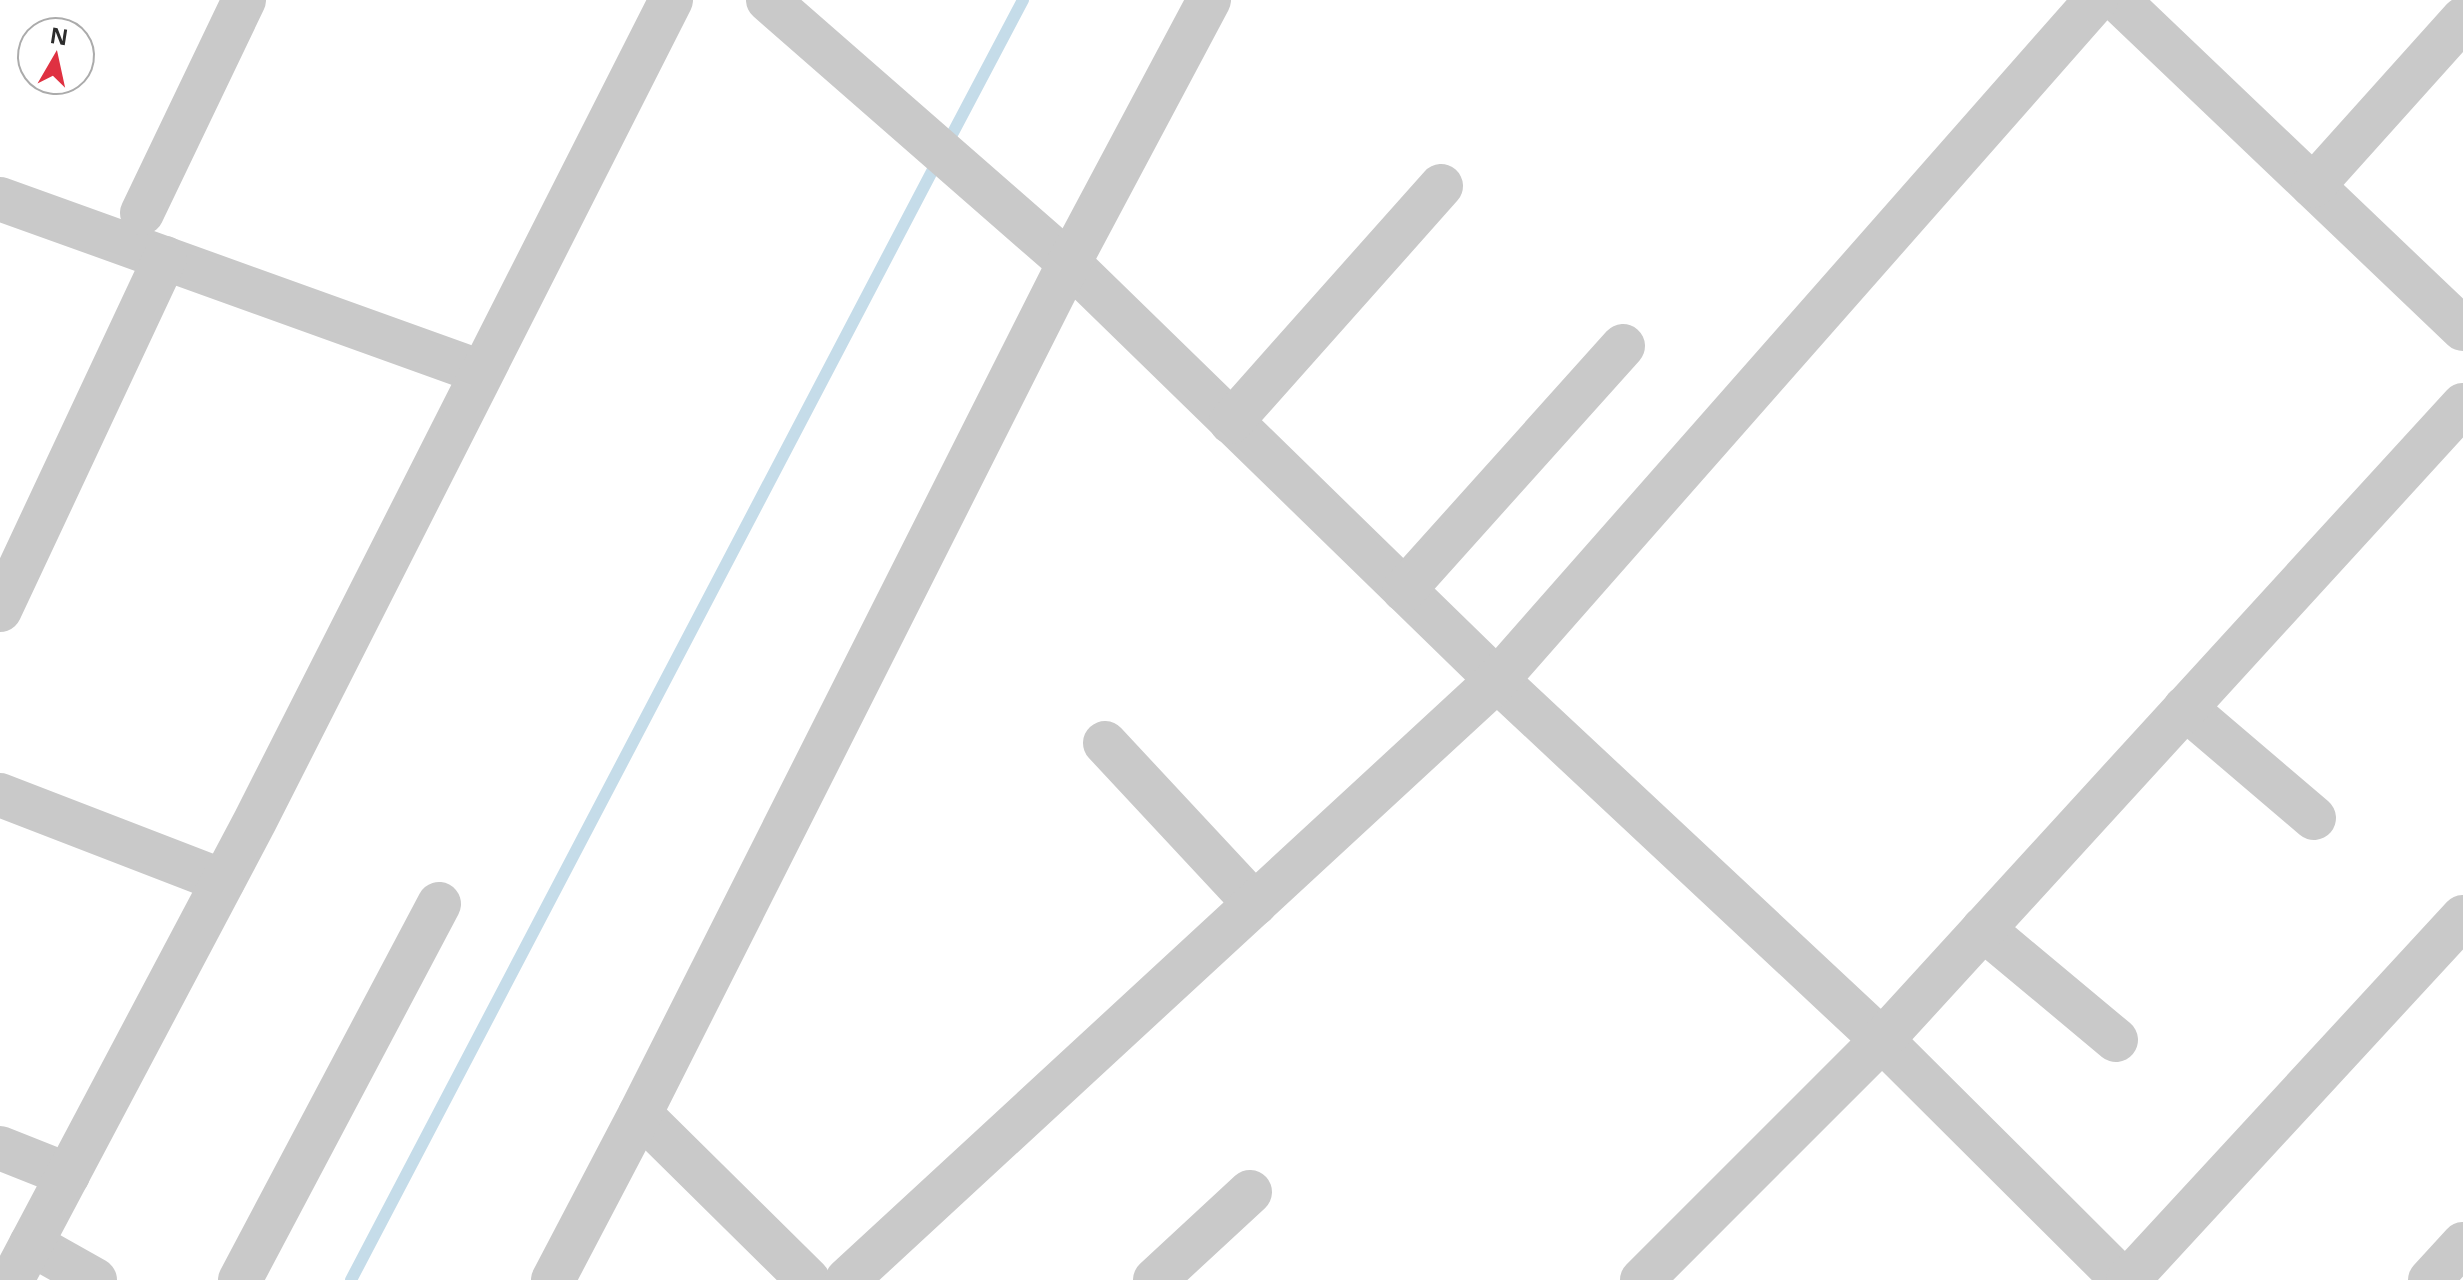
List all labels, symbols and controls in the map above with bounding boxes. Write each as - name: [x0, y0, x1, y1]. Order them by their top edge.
- north arrow: [16, 16, 96, 96]
- text: N: [48, 19, 70, 51]

